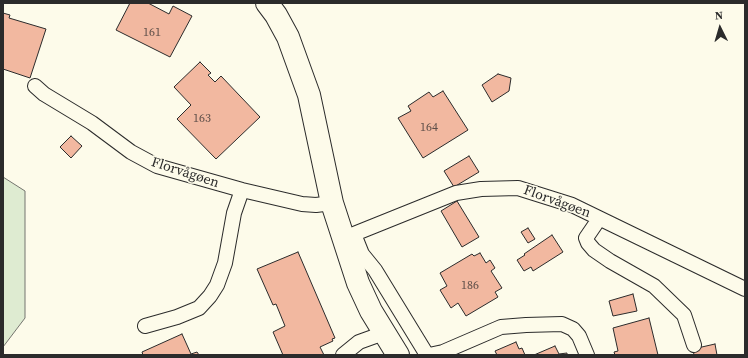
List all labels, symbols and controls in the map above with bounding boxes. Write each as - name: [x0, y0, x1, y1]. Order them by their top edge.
- north arrow: [700, 8, 740, 48]
- text: N: [714, 8, 724, 23]
- house number: 161: [143, 26, 161, 40]
- house number: 163: [193, 112, 211, 126]
- house number: 164: [420, 121, 438, 135]
- street label: Florvågøen: [149, 154, 221, 192]
- street label: Florvågøen: [521, 182, 593, 222]
- house number: 186: [461, 279, 479, 293]

